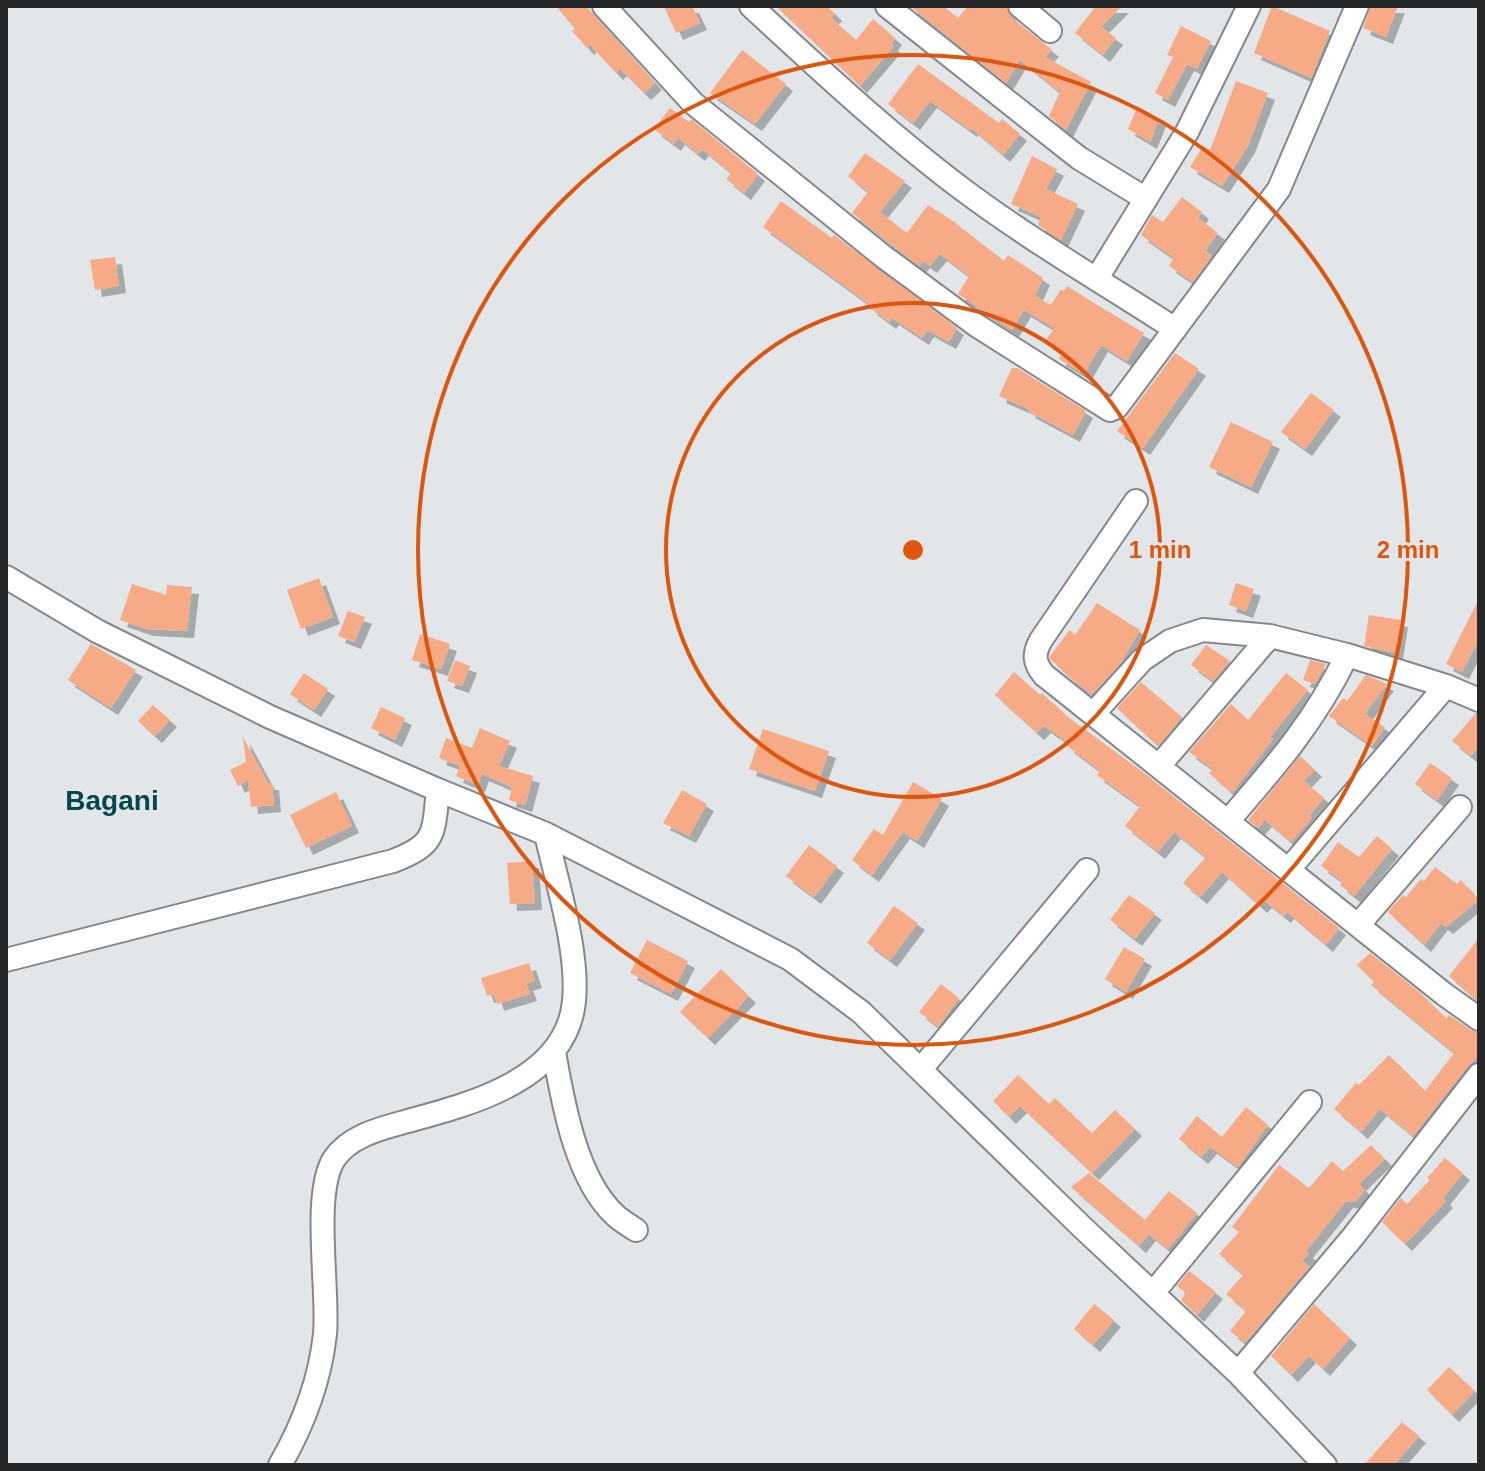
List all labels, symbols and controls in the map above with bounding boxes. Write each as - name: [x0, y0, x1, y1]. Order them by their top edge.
- centre of rings: [899, 536, 927, 564]
- text: 1 min: [1129, 536, 1191, 563]
- text: 2 min: [1377, 536, 1439, 563]
- district label: Bagani: [65, 785, 159, 816]

